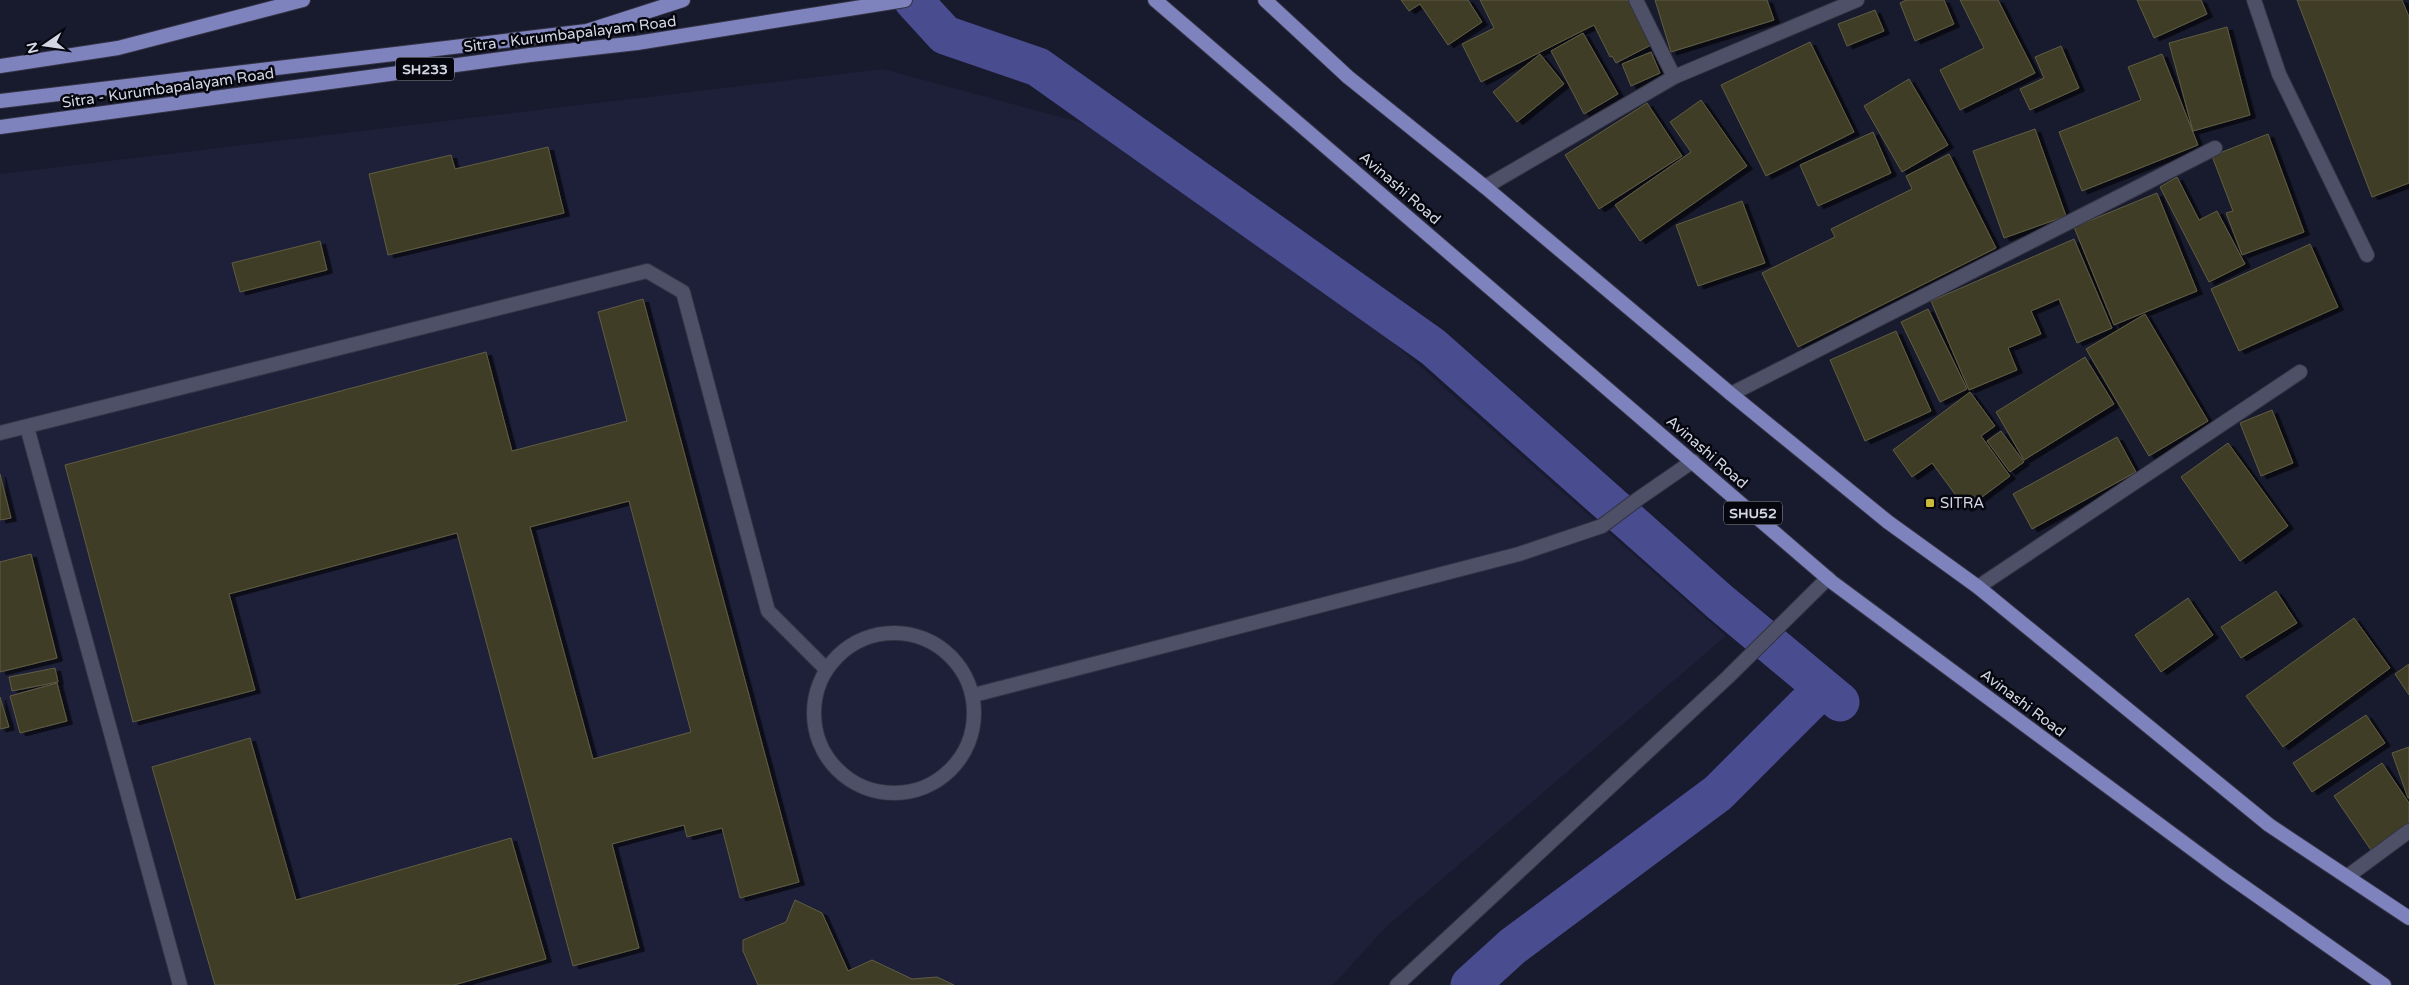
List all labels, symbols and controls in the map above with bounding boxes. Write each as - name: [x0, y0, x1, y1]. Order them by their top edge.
- street label: Sitra - Kurumbapalayam Road: [463, 12, 677, 56]
- north arrow: [20, 20, 70, 70]
- text: N: [23, 40, 42, 55]
- road number: SH233: [396, 58, 454, 80]
- street label: Sitra - Kurumbapalayam Road: [61, 64, 275, 112]
- street label: Avinashi Road: [1356, 148, 1444, 228]
- street label: Avinashi Road: [1663, 412, 1751, 492]
- place label: SITRA: [1940, 494, 1985, 512]
- marker: SITRA: [1924, 497, 1936, 509]
- road number: SHU52: [1724, 502, 1782, 524]
- street label: Avinashi Road: [1977, 665, 2069, 741]

